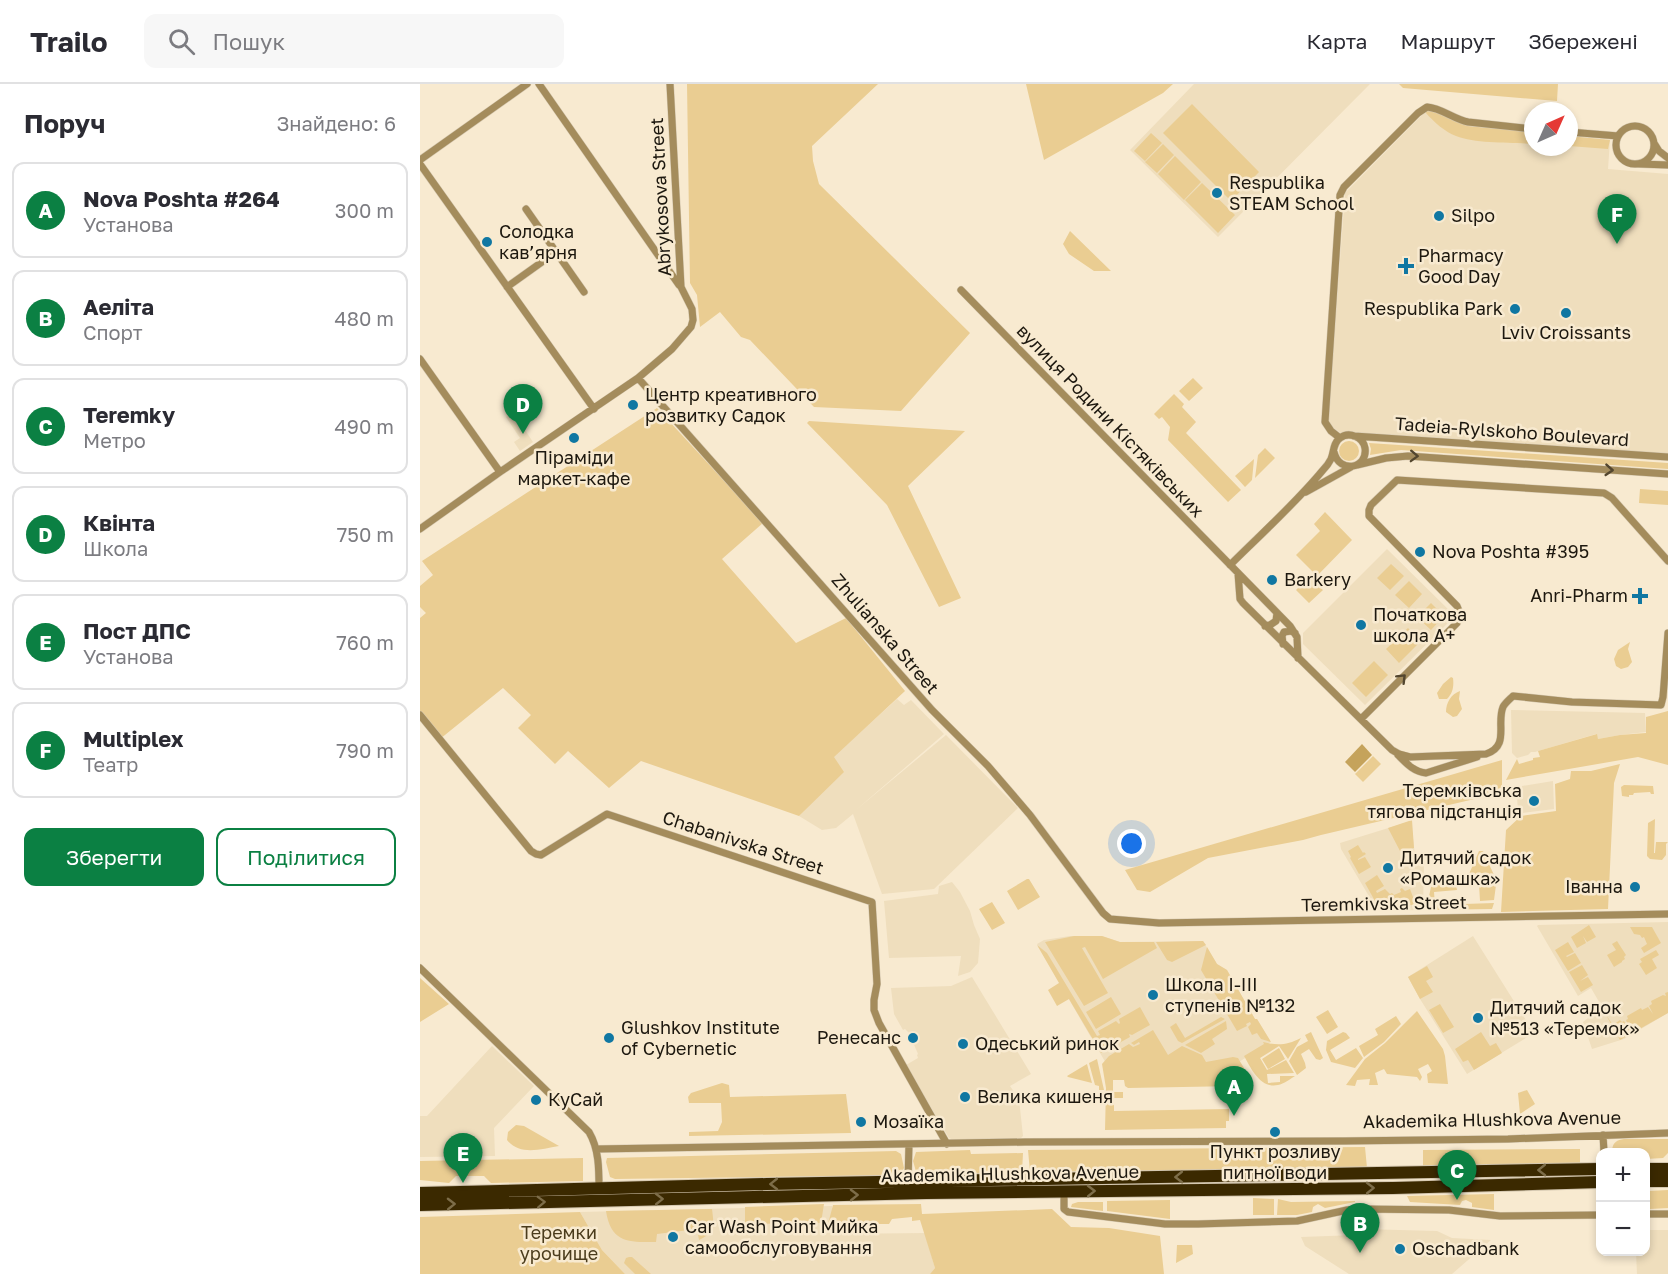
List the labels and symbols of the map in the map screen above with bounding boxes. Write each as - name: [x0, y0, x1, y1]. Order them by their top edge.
- north arrow: [1524, 102, 1578, 156]
- street label: Abrykosova Street: [645, 117, 675, 277]
- place label: Respublika STEAM School: [1229, 171, 1355, 214]
- marker: Respublika STEAM School: [1210, 186, 1224, 200]
- pin: F: [1598, 194, 1636, 244]
- place label: Silpo: [1451, 204, 1495, 226]
- marker: Silpo: [1432, 209, 1446, 223]
- place label: Солодка кав’ярня: [499, 220, 577, 263]
- marker: Солодка кав’ярня: [480, 235, 494, 249]
- place label: Pharmacy Good Day: [1418, 244, 1504, 287]
- marker: Pharmacy Good Day: [1399, 259, 1413, 273]
- place label: Respublika Park: [1364, 297, 1503, 319]
- marker: Respublika Park: [1508, 302, 1522, 316]
- marker: Lviv Croissants: [1559, 306, 1573, 320]
- street label: вулиця Родини Кістяківських: [1013, 319, 1209, 521]
- place label: Lviv Croissants: [1501, 321, 1631, 343]
- place label: Центр креативного розвитку Садок: [645, 383, 817, 426]
- pin: D: [504, 384, 542, 434]
- marker: Центр креативного розвитку Садок: [626, 398, 640, 412]
- street label: Tadeia-Rylskoho Boulevard: [1394, 412, 1630, 450]
- marker: Піраміди маркет-кафе: [567, 431, 581, 445]
- place label: Піраміди маркет-кафе: [518, 446, 630, 489]
- one-way arrow: [1410, 450, 1419, 463]
- one-way arrow: [1604, 463, 1614, 476]
- place label: Nova Poshta #395: [1432, 540, 1589, 562]
- marker: Nova Poshta #395: [1413, 545, 1427, 559]
- place label: Barkery: [1284, 568, 1351, 590]
- street label: Zhulianska Street: [828, 569, 944, 698]
- marker: Barkery: [1265, 573, 1279, 587]
- place label: Anri-Pharm: [1530, 584, 1628, 606]
- marker: Anri-Pharm: [1633, 589, 1647, 603]
- place label: Початкова школа А+: [1373, 603, 1467, 646]
- marker: Початкова школа А+: [1354, 618, 1368, 632]
- one-way arrow: [1396, 674, 1406, 685]
- place label: Теремківська тягова підстанція: [1367, 779, 1522, 822]
- marker: Теремківська тягова підстанція: [1527, 794, 1541, 808]
- street label: Chabanivska Street: [660, 806, 827, 878]
- your location: [1117, 829, 1146, 858]
- place label: Дитячий садок «Ромашка»: [1400, 846, 1532, 889]
- marker: Дитячий садок «Ромашка»: [1381, 861, 1395, 875]
- place label: Іванна: [1565, 875, 1623, 897]
- marker: Іванна: [1628, 880, 1642, 894]
- street label: Teremkivska Street: [1301, 891, 1467, 915]
- place label: Школа І-ІІІ ступенів №132: [1165, 973, 1295, 1016]
- marker: Школа І-ІІІ ступенів №132: [1146, 988, 1160, 1002]
- place label: Дитячий садок №513 «Теремок»: [1490, 996, 1639, 1039]
- marker: Дитячий садок №513 «Теремок»: [1471, 1011, 1485, 1025]
- place label: Glushkov Institute of Cybernetic: [621, 1016, 780, 1059]
- place label: Ренесанс: [817, 1026, 901, 1048]
- marker: Glushkov Institute of Cybernetic: [602, 1031, 616, 1045]
- marker: Ренесанс: [906, 1031, 920, 1045]
- place label: Одеський ринок: [975, 1032, 1119, 1054]
- marker: Одеський ринок: [956, 1037, 970, 1051]
- pin: A: [1214, 1066, 1254, 1116]
- place label: Велика кишеня: [977, 1085, 1113, 1107]
- place label: КуСай: [548, 1088, 603, 1110]
- marker: Велика кишеня: [958, 1090, 972, 1104]
- marker: КуСай: [529, 1093, 543, 1107]
- street label: Akademika Hlushkova Avenue: [1363, 1106, 1621, 1132]
- place label: Мозаїка: [873, 1110, 944, 1132]
- marker: Мозаїка: [854, 1115, 868, 1129]
- marker: Пункт розливу питної води: [1268, 1125, 1282, 1139]
- pin: E: [444, 1134, 483, 1183]
- place label: Пункт розливу питної води: [1210, 1140, 1340, 1183]
- pin: C: [1438, 1150, 1476, 1200]
- street label: Akademika Hlushkova Avenue: [881, 1160, 1139, 1186]
- one-way arrow: [1538, 1164, 1547, 1177]
- one-way arrow: [1175, 1171, 1184, 1183]
- one-way arrow: [770, 1178, 779, 1190]
- one-way arrow: [1365, 1182, 1374, 1194]
- one-way arrow: [1086, 1185, 1095, 1197]
- one-way arrow: [849, 1189, 858, 1201]
- one-way arrow: [654, 1193, 663, 1205]
- one-way arrow: [537, 1195, 546, 1208]
- one-way arrow: [447, 1198, 456, 1211]
- pin: B: [1340, 1204, 1380, 1253]
- place label: Car Wash Point Мийка самообслуговування: [685, 1215, 878, 1258]
- park label: Теремки урочище: [520, 1221, 598, 1264]
- marker: Car Wash Point Мийка самообслуговування: [666, 1230, 680, 1244]
- place label: Oschadbank: [1412, 1237, 1519, 1259]
- marker: Oschadbank: [1393, 1242, 1407, 1256]

